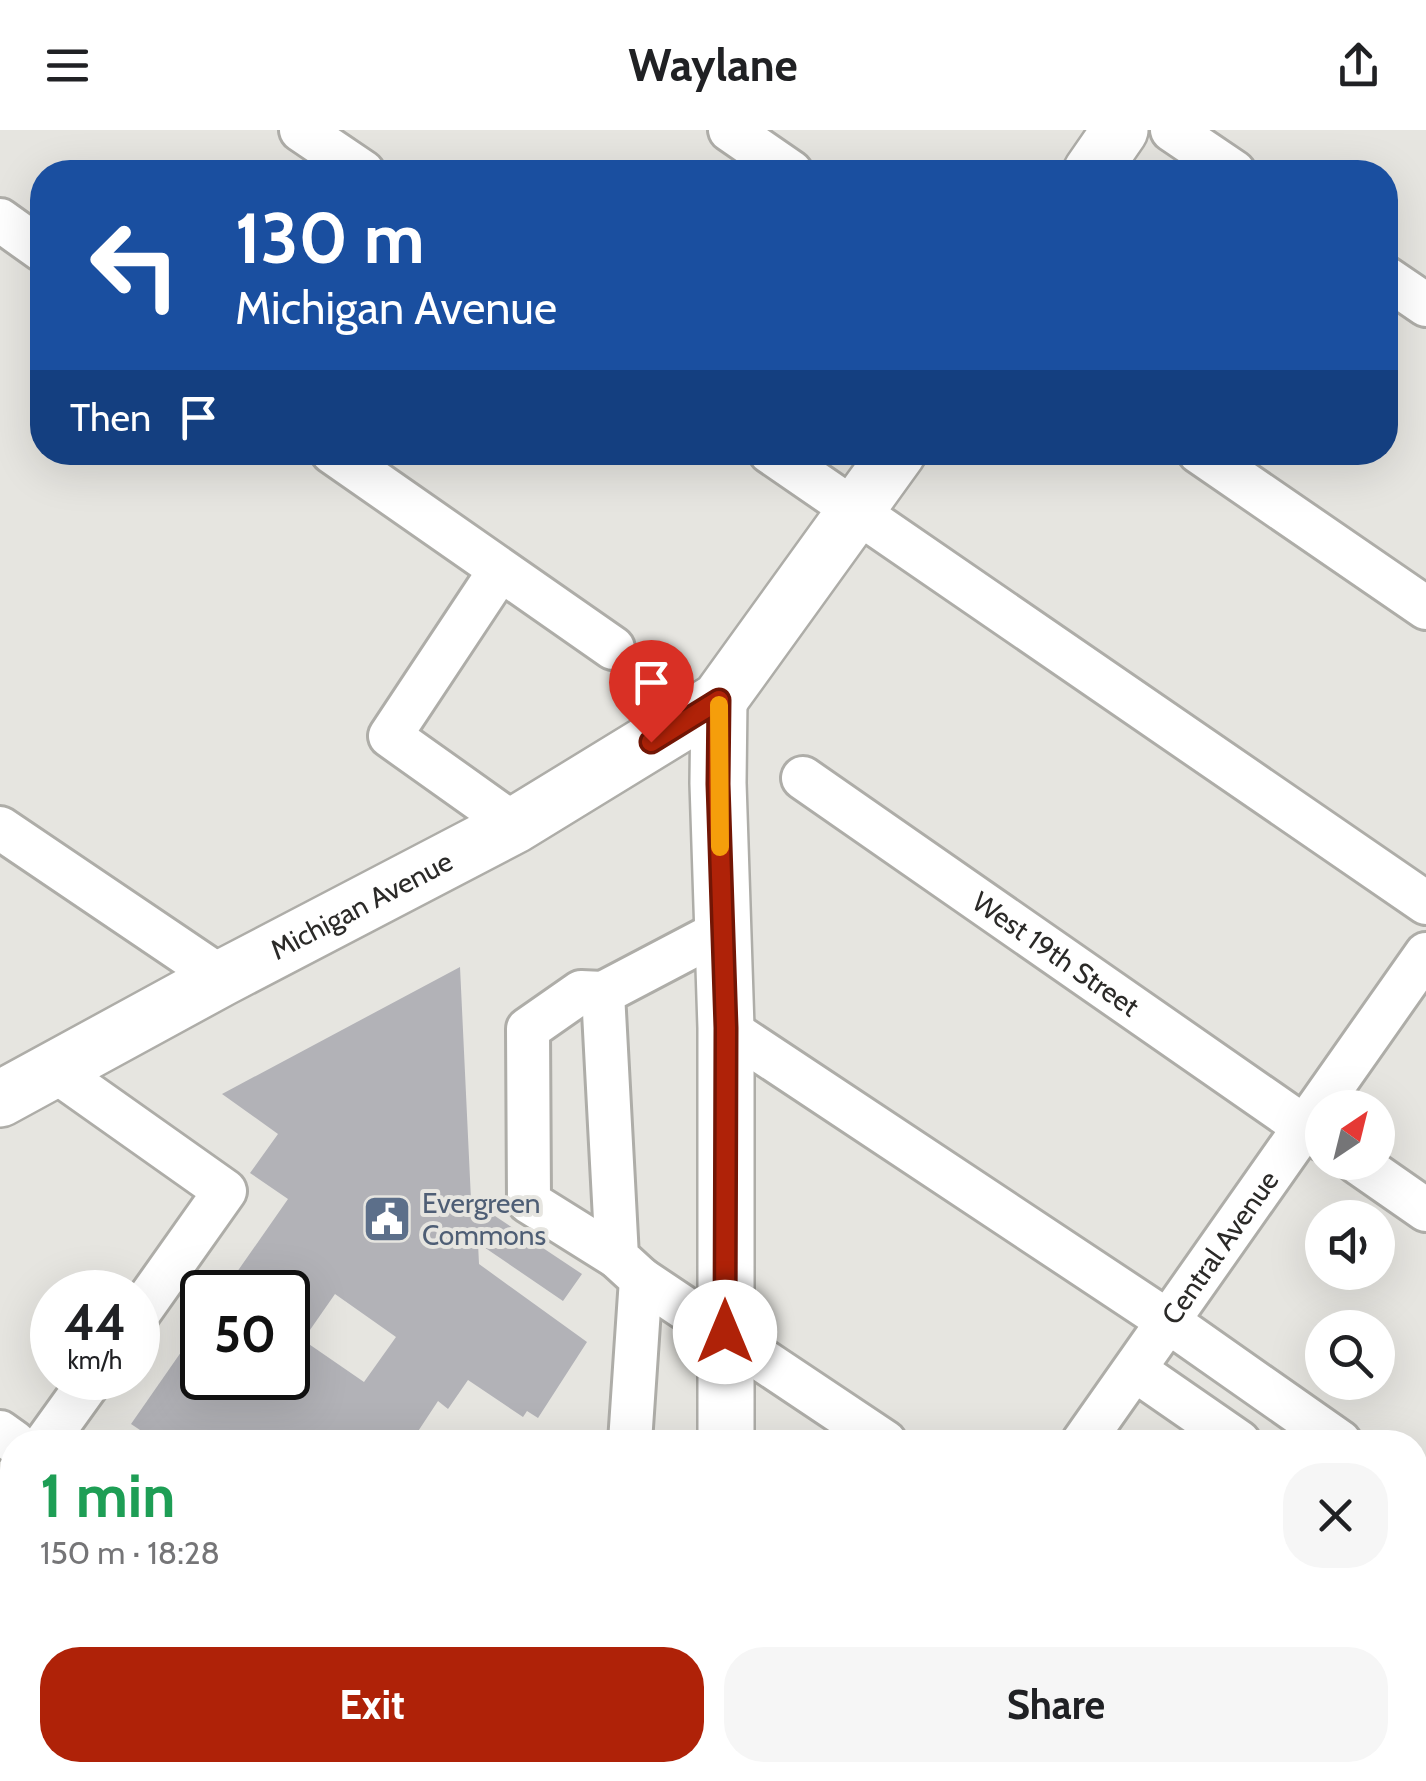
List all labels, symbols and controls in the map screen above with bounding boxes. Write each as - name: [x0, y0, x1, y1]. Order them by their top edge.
- icon: menu: [40, 38, 95, 93]
- text: Waylane: [628, 38, 798, 92]
- icon: share: [1331, 38, 1386, 93]
- text: 130 m: [235, 195, 425, 281]
- icon: left: [70, 200, 200, 330]
- text: Michigan Avenue: [235, 281, 557, 335]
- icon: arrive: [171, 390, 226, 445]
- text: Then: [70, 394, 151, 441]
- pin: [609, 640, 694, 743]
- icon: arrive: [624, 655, 679, 710]
- street label: Michigan Avenue: [265, 844, 458, 967]
- street label: West 19th Street: [966, 884, 1146, 1024]
- north arrow: [1305, 1090, 1395, 1180]
- map controls: [1305, 1090, 1395, 1400]
- street label: Central Avenue: [1154, 1164, 1286, 1331]
- place label: Evergreen Commons: [422, 1186, 546, 1252]
- public building icon: Evergreen Commons: [361, 1193, 413, 1245]
- button: sound: [1305, 1200, 1395, 1290]
- speed limit sign: 50: [180, 1270, 310, 1400]
- position arrow: [673, 1280, 777, 1384]
- text: 44: [64, 1292, 126, 1353]
- button: search: [1305, 1310, 1395, 1400]
- text: km/h: [68, 1345, 122, 1375]
- text: 1 min: [40, 1459, 175, 1532]
- button: close: [1283, 1463, 1388, 1568]
- text: 150 m · 18:28: [40, 1533, 220, 1572]
- button: Exit: [40, 1647, 704, 1762]
- button: Share: [724, 1647, 1388, 1762]

